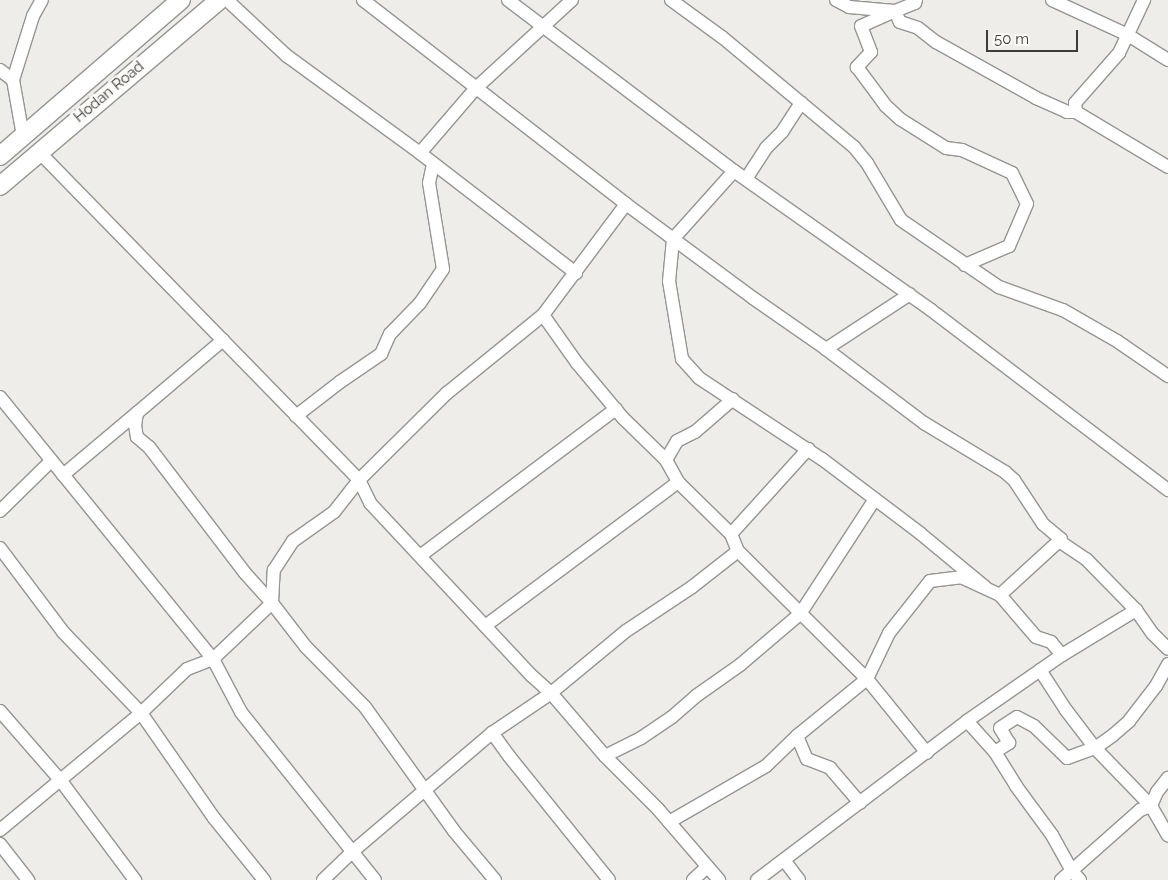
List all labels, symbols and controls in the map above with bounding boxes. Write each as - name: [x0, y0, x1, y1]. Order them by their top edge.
- scale bar: [988, 20, 1080, 52]
- text: 50 m: [994, 30, 1029, 48]
- street label: Hodan Road: [70, 57, 148, 127]

